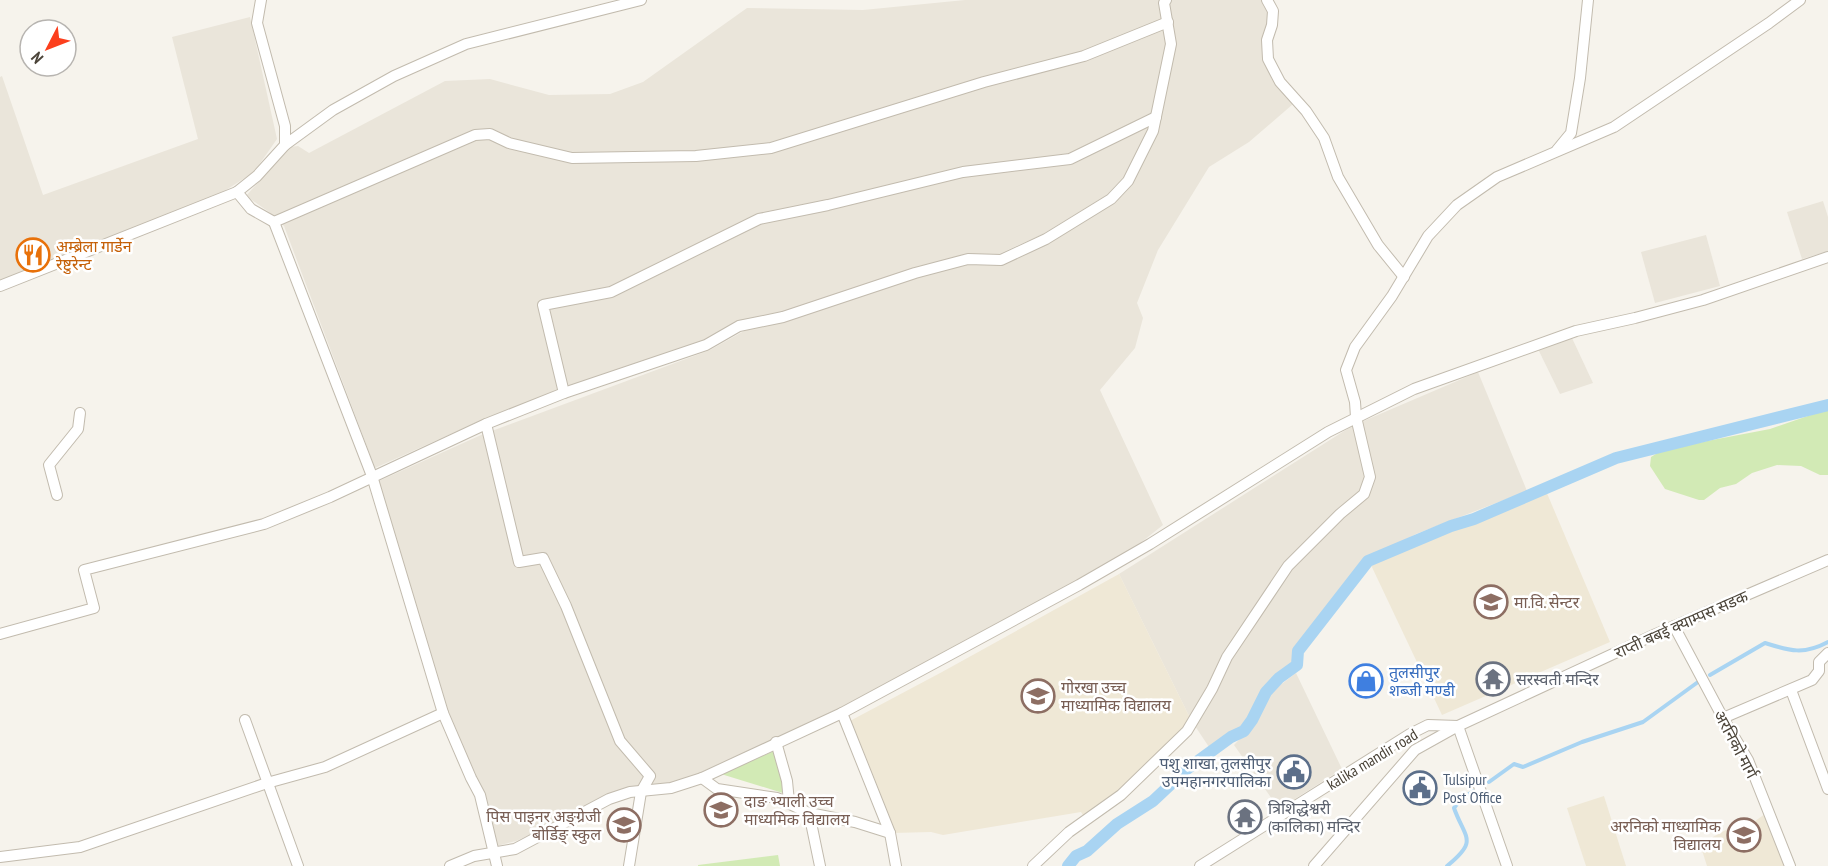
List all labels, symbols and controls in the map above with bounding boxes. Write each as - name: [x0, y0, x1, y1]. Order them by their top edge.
- north arrow: [18, 18, 78, 78]
- text: N: [27, 48, 47, 68]
- place label: अम्ब्रेला गार्डेन रेष्टुरेन्ट: [55, 236, 133, 275]
- restaurant icon: अम्ब्रेला गार्डेन रेष्टुरेन्ट: [15, 237, 51, 273]
- school or university icon: मा.वि. सेन्टर: [1473, 584, 1509, 620]
- street label: राप्ती बबई क्याम्पस सडक: [1611, 585, 1751, 662]
- place label: मा.वि. सेन्टर: [1514, 592, 1580, 612]
- temple icon: सरस्वती मन्दिर: [1475, 661, 1511, 697]
- place label: तुलसीपुर शब्जी मण्डी: [1389, 662, 1456, 700]
- shop icon: तुलसीपुर शब्जी मण्डी: [1348, 663, 1384, 699]
- place label: सरस्वती मन्दिर: [1516, 669, 1599, 689]
- place label: गोरखा उच्च माध्यामिक विद्यालय: [1061, 677, 1172, 715]
- school or university icon: गोरखा उच्च माध्यामिक विद्यालय: [1020, 678, 1056, 714]
- street label: अरनिको मार्ग: [1710, 706, 1763, 782]
- street label: kalika mandir road: [1323, 724, 1421, 794]
- place label: पशु शाखा, तुलसीपुर उपमहानगरपालिका: [1160, 753, 1272, 791]
- public building icon: पशु शाखा, तुलसीपुर उपमहानगरपालिका: [1276, 754, 1312, 790]
- place label: Tulsipur Post Office: [1443, 769, 1502, 807]
- public building icon: Tulsipur Post Office: [1402, 770, 1438, 806]
- place label: दाङ भ्याली उच्च माध्यमिक विद्यालय: [744, 791, 851, 829]
- school or university icon: दाङ भ्याली उच्च माध्यमिक विद्यालय: [703, 792, 739, 828]
- place label: त्रिशिद्धेश्वरी (कालिका) मन्दिर: [1268, 798, 1361, 836]
- temple icon: त्रिशिद्धेश्वरी (कालिका) मन्दिर: [1227, 799, 1263, 835]
- place label: पिस पाइनर अङ्‍ग्रेजी बोर्डिङ् स्कुल: [486, 806, 602, 845]
- school or university icon: पिस पाइनर अङ्‍ग्रेजी बोर्डिङ् स्कुल: [606, 807, 642, 843]
- place label: अरनिको माध्यामिक विद्यालय: [1610, 816, 1722, 854]
- school or university icon: अरनिको माध्यामिक विद्यालय: [1726, 817, 1762, 853]

